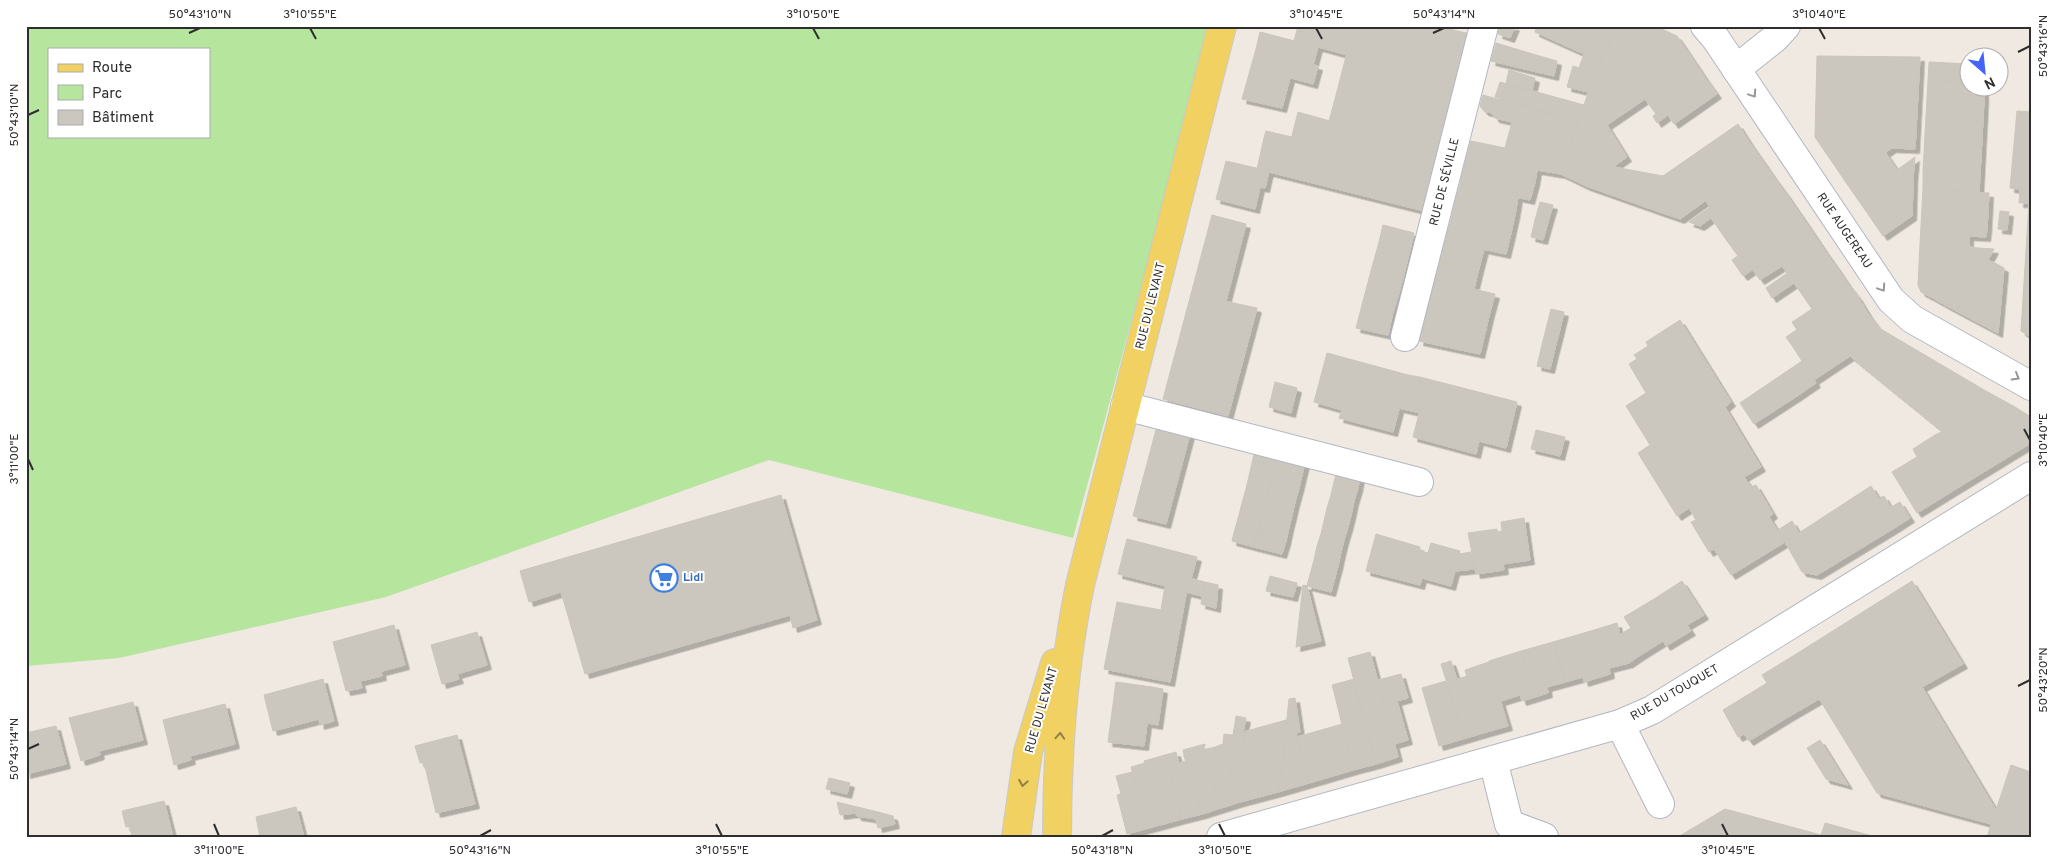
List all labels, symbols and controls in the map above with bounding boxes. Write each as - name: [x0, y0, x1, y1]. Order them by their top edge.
- text: 50°43'10"N: [169, 7, 231, 23]
- text: 3°10'55"E: [283, 7, 337, 23]
- text: 3°10'50"E: [786, 7, 840, 23]
- text: 3°10'45"E: [1289, 7, 1343, 23]
- text: 50°43'14"N: [1413, 7, 1475, 23]
- text: 3°10'40"E: [1792, 7, 1846, 23]
- text: 50°43'16"N: [2036, 15, 2052, 77]
- legend: [48, 48, 210, 138]
- north arrow: [1960, 48, 2010, 98]
- text: Route: [92, 59, 132, 78]
- text: N: [1981, 72, 1998, 92]
- text: 50°43'10"N: [7, 84, 23, 146]
- text: Parc: [92, 85, 122, 104]
- one-way arrow: [1747, 89, 1756, 98]
- text: Bâtiment: [92, 109, 154, 128]
- street label: RUE DE SÉVILLE: [1426, 136, 1464, 228]
- street label: RUE AUGEREAU: [1813, 190, 1875, 272]
- street label: RUE DU LEVANT: [1132, 261, 1170, 351]
- one-way arrow: [1876, 282, 1885, 292]
- one-way arrow: [2010, 371, 2019, 381]
- text: 3°10'40"E: [2036, 413, 2052, 467]
- text: 3°11'00"E: [7, 434, 23, 485]
- supermarket icon: Lidl: [649, 563, 679, 593]
- place label: Lidl: [683, 570, 704, 586]
- text: 50°43'20"N: [2036, 647, 2052, 713]
- street label: RUE DU TOUQUET: [1628, 661, 1722, 725]
- street label: RUE DU LEVANT: [1022, 665, 1062, 755]
- text: 50°43'14"N: [7, 718, 23, 780]
- one-way arrow: [1055, 731, 1066, 739]
- one-way arrow: [1019, 779, 1029, 788]
- text: 3°11'00"E: [194, 843, 245, 859]
- text: 50°43'16"N: [449, 843, 511, 859]
- text: 3°10'55"E: [695, 843, 749, 859]
- text: 50°43'18"N: [1071, 843, 1133, 859]
- text: 3°10'50"E: [1198, 843, 1252, 859]
- text: 3°10'45"E: [1701, 843, 1755, 859]

